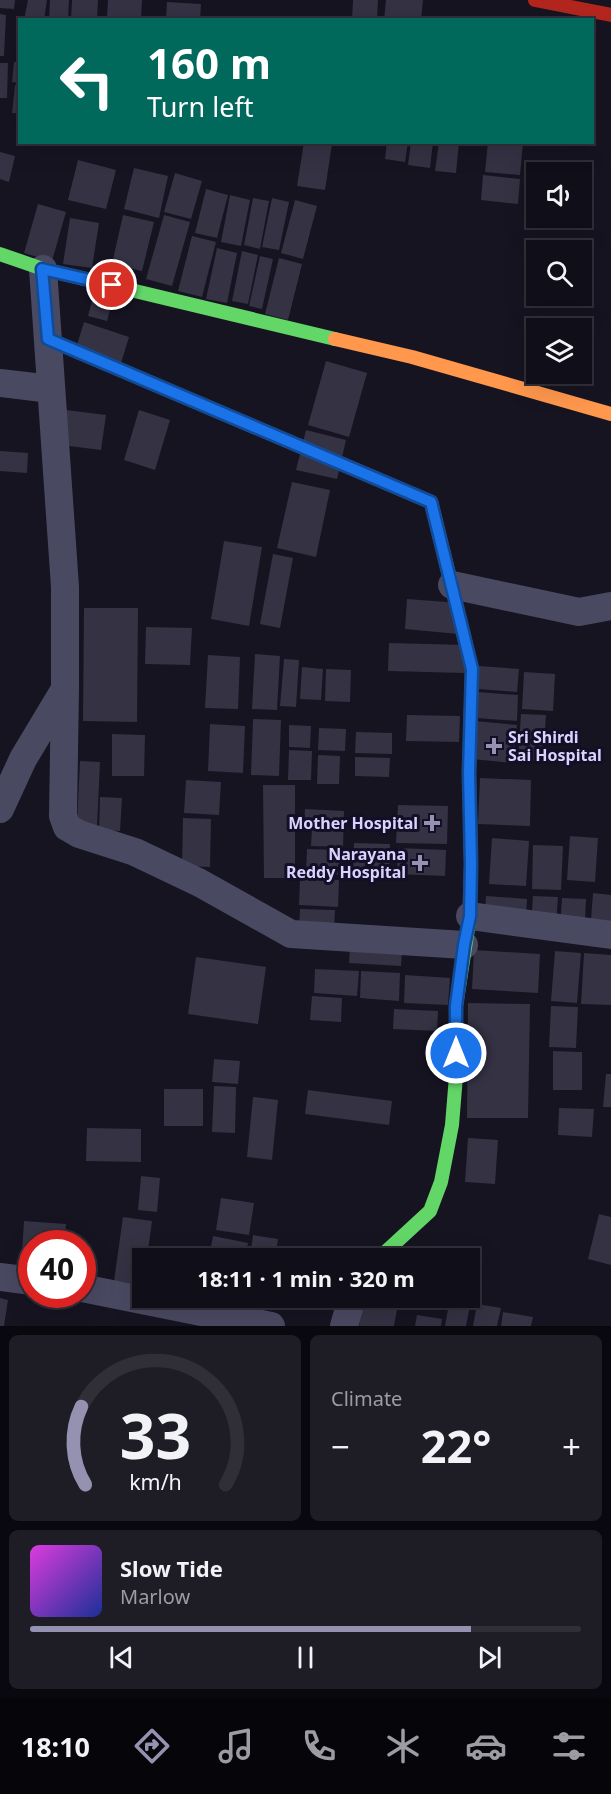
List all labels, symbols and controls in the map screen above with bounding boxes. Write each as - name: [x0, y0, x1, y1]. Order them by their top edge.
- text: 160 m: [147, 34, 271, 91]
- icon: left: [48, 42, 126, 120]
- text: Turn left: [147, 88, 253, 125]
- map controls: [526, 162, 592, 384]
- button: sound: [526, 162, 592, 228]
- button: search: [526, 240, 592, 306]
- pin: [86, 259, 137, 310]
- icon: arrive: [95, 268, 128, 301]
- button: layers: [526, 318, 592, 384]
- place label: Sri Shirdi Sai Hospital: [508, 726, 602, 766]
- marker: Sri Shirdi Sai Hospital: [485, 737, 503, 755]
- place label: Mother Hospital: [288, 812, 418, 834]
- marker: Mother Hospital: [423, 814, 441, 832]
- place label: Narayana Reddy Hospital: [286, 843, 406, 883]
- marker: Narayana Reddy Hospital: [411, 854, 429, 872]
- position arrow: [424, 1021, 488, 1085]
- speed limit sign: 40: [18, 1230, 96, 1308]
- text: 18:11 · 1 min · 320 m: [197, 1263, 415, 1293]
- text: Climate: [331, 1385, 402, 1412]
- text: 33: [119, 1392, 191, 1477]
- text: 22°: [421, 1415, 491, 1476]
- text: −: [331, 1424, 350, 1469]
- text: +: [562, 1424, 581, 1469]
- text: km/h: [129, 1467, 181, 1496]
- text: Slow Tide: [120, 1553, 223, 1583]
- text: Marlow: [120, 1583, 190, 1610]
- icon: previous: [105, 1641, 138, 1674]
- icon: pause: [289, 1641, 322, 1674]
- icon: next: [473, 1641, 506, 1674]
- icon: directions: [131, 1725, 173, 1767]
- icon: music: [215, 1725, 257, 1767]
- icon: phone: [298, 1725, 340, 1767]
- icon: climate: [382, 1725, 424, 1767]
- icon: car: [465, 1725, 507, 1767]
- icon: filters: [548, 1725, 590, 1767]
- text: 18:10: [21, 1728, 90, 1765]

